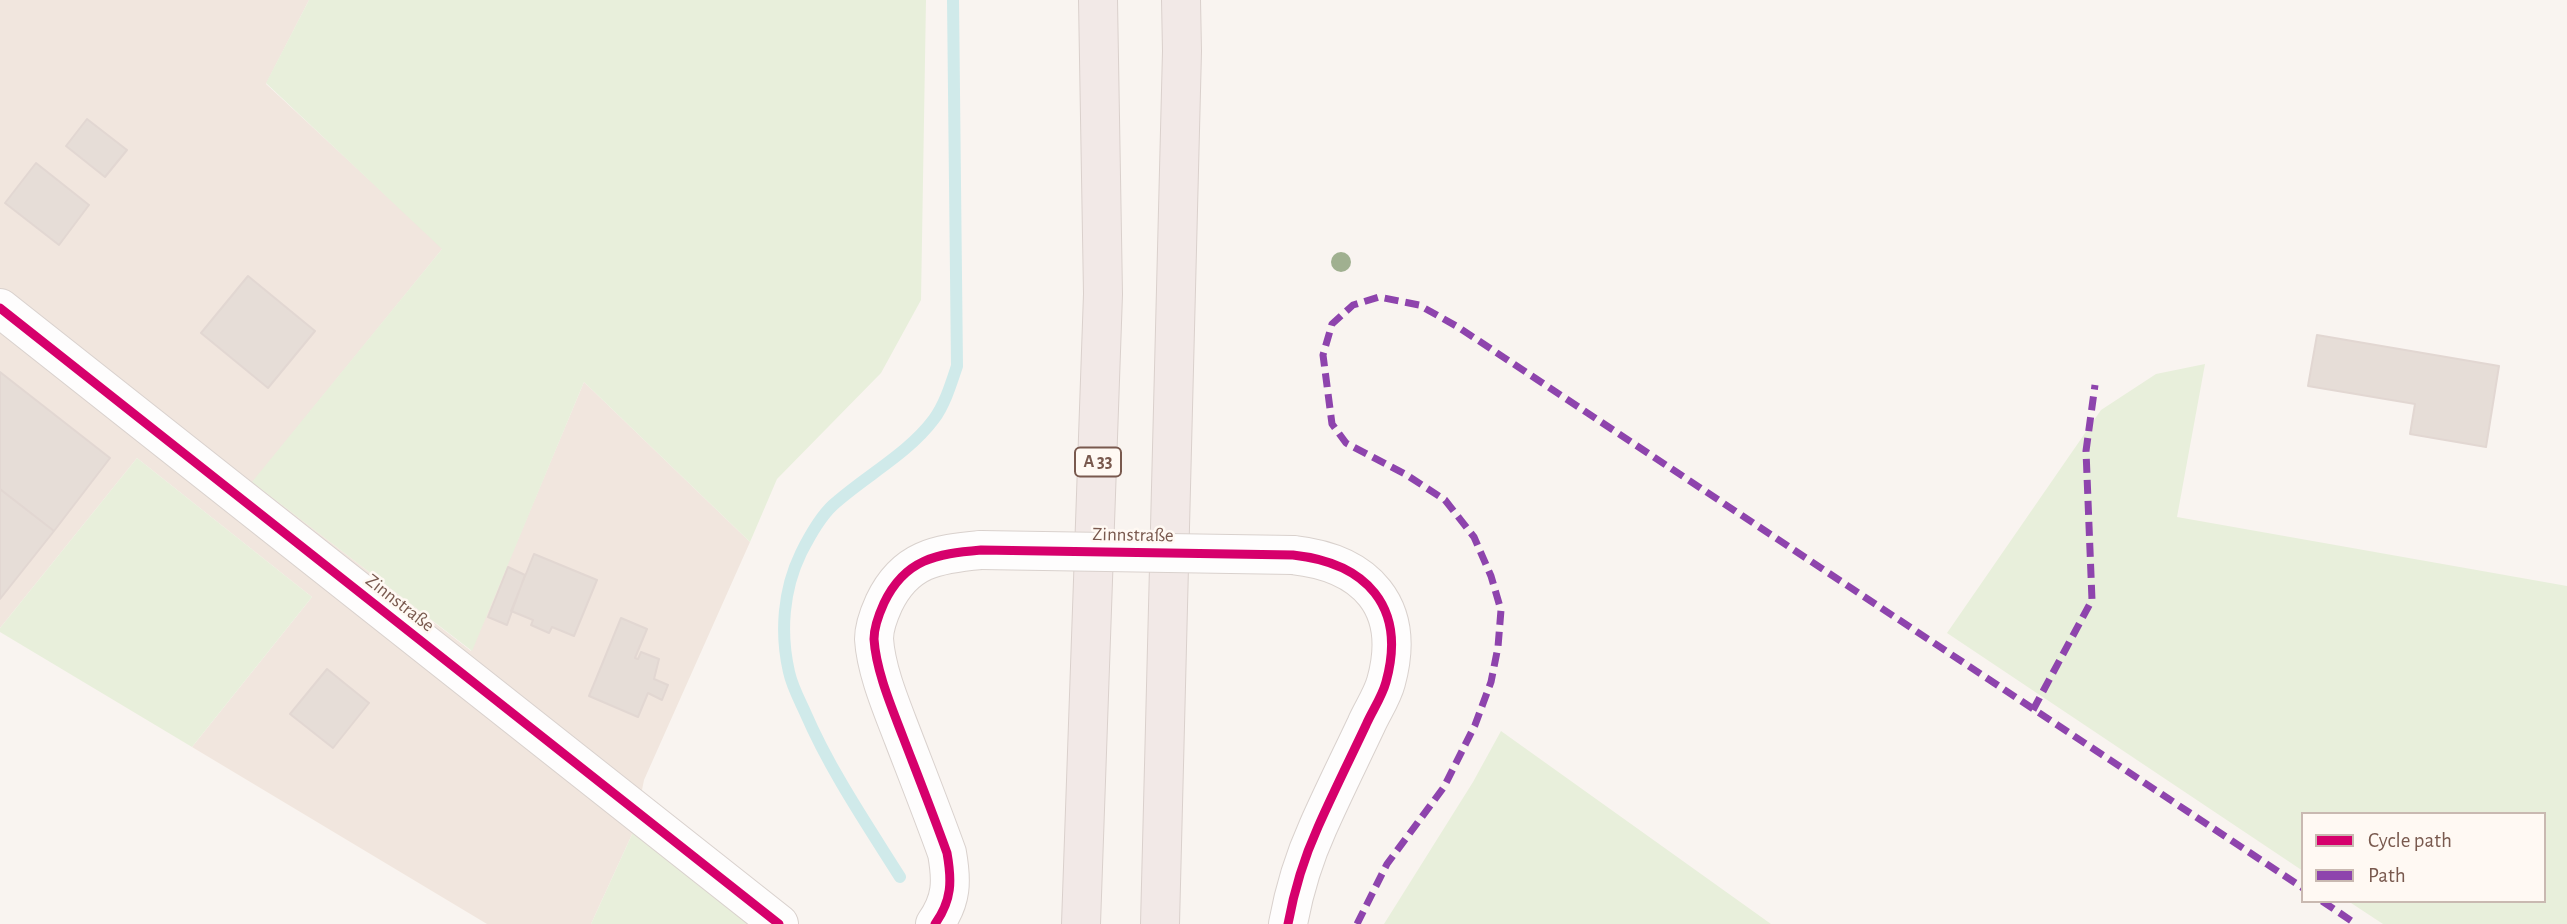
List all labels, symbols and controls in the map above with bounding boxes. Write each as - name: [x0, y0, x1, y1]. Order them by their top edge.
- road number: A 33: [1075, 448, 1121, 476]
- street label: Zinnstraße: [1092, 523, 1174, 547]
- street label: Zinnstraße: [361, 569, 439, 637]
- legend: [2301, 812, 2546, 903]
- text: Cycle path: [2368, 830, 2452, 851]
- text: Path: [2368, 865, 2406, 886]

